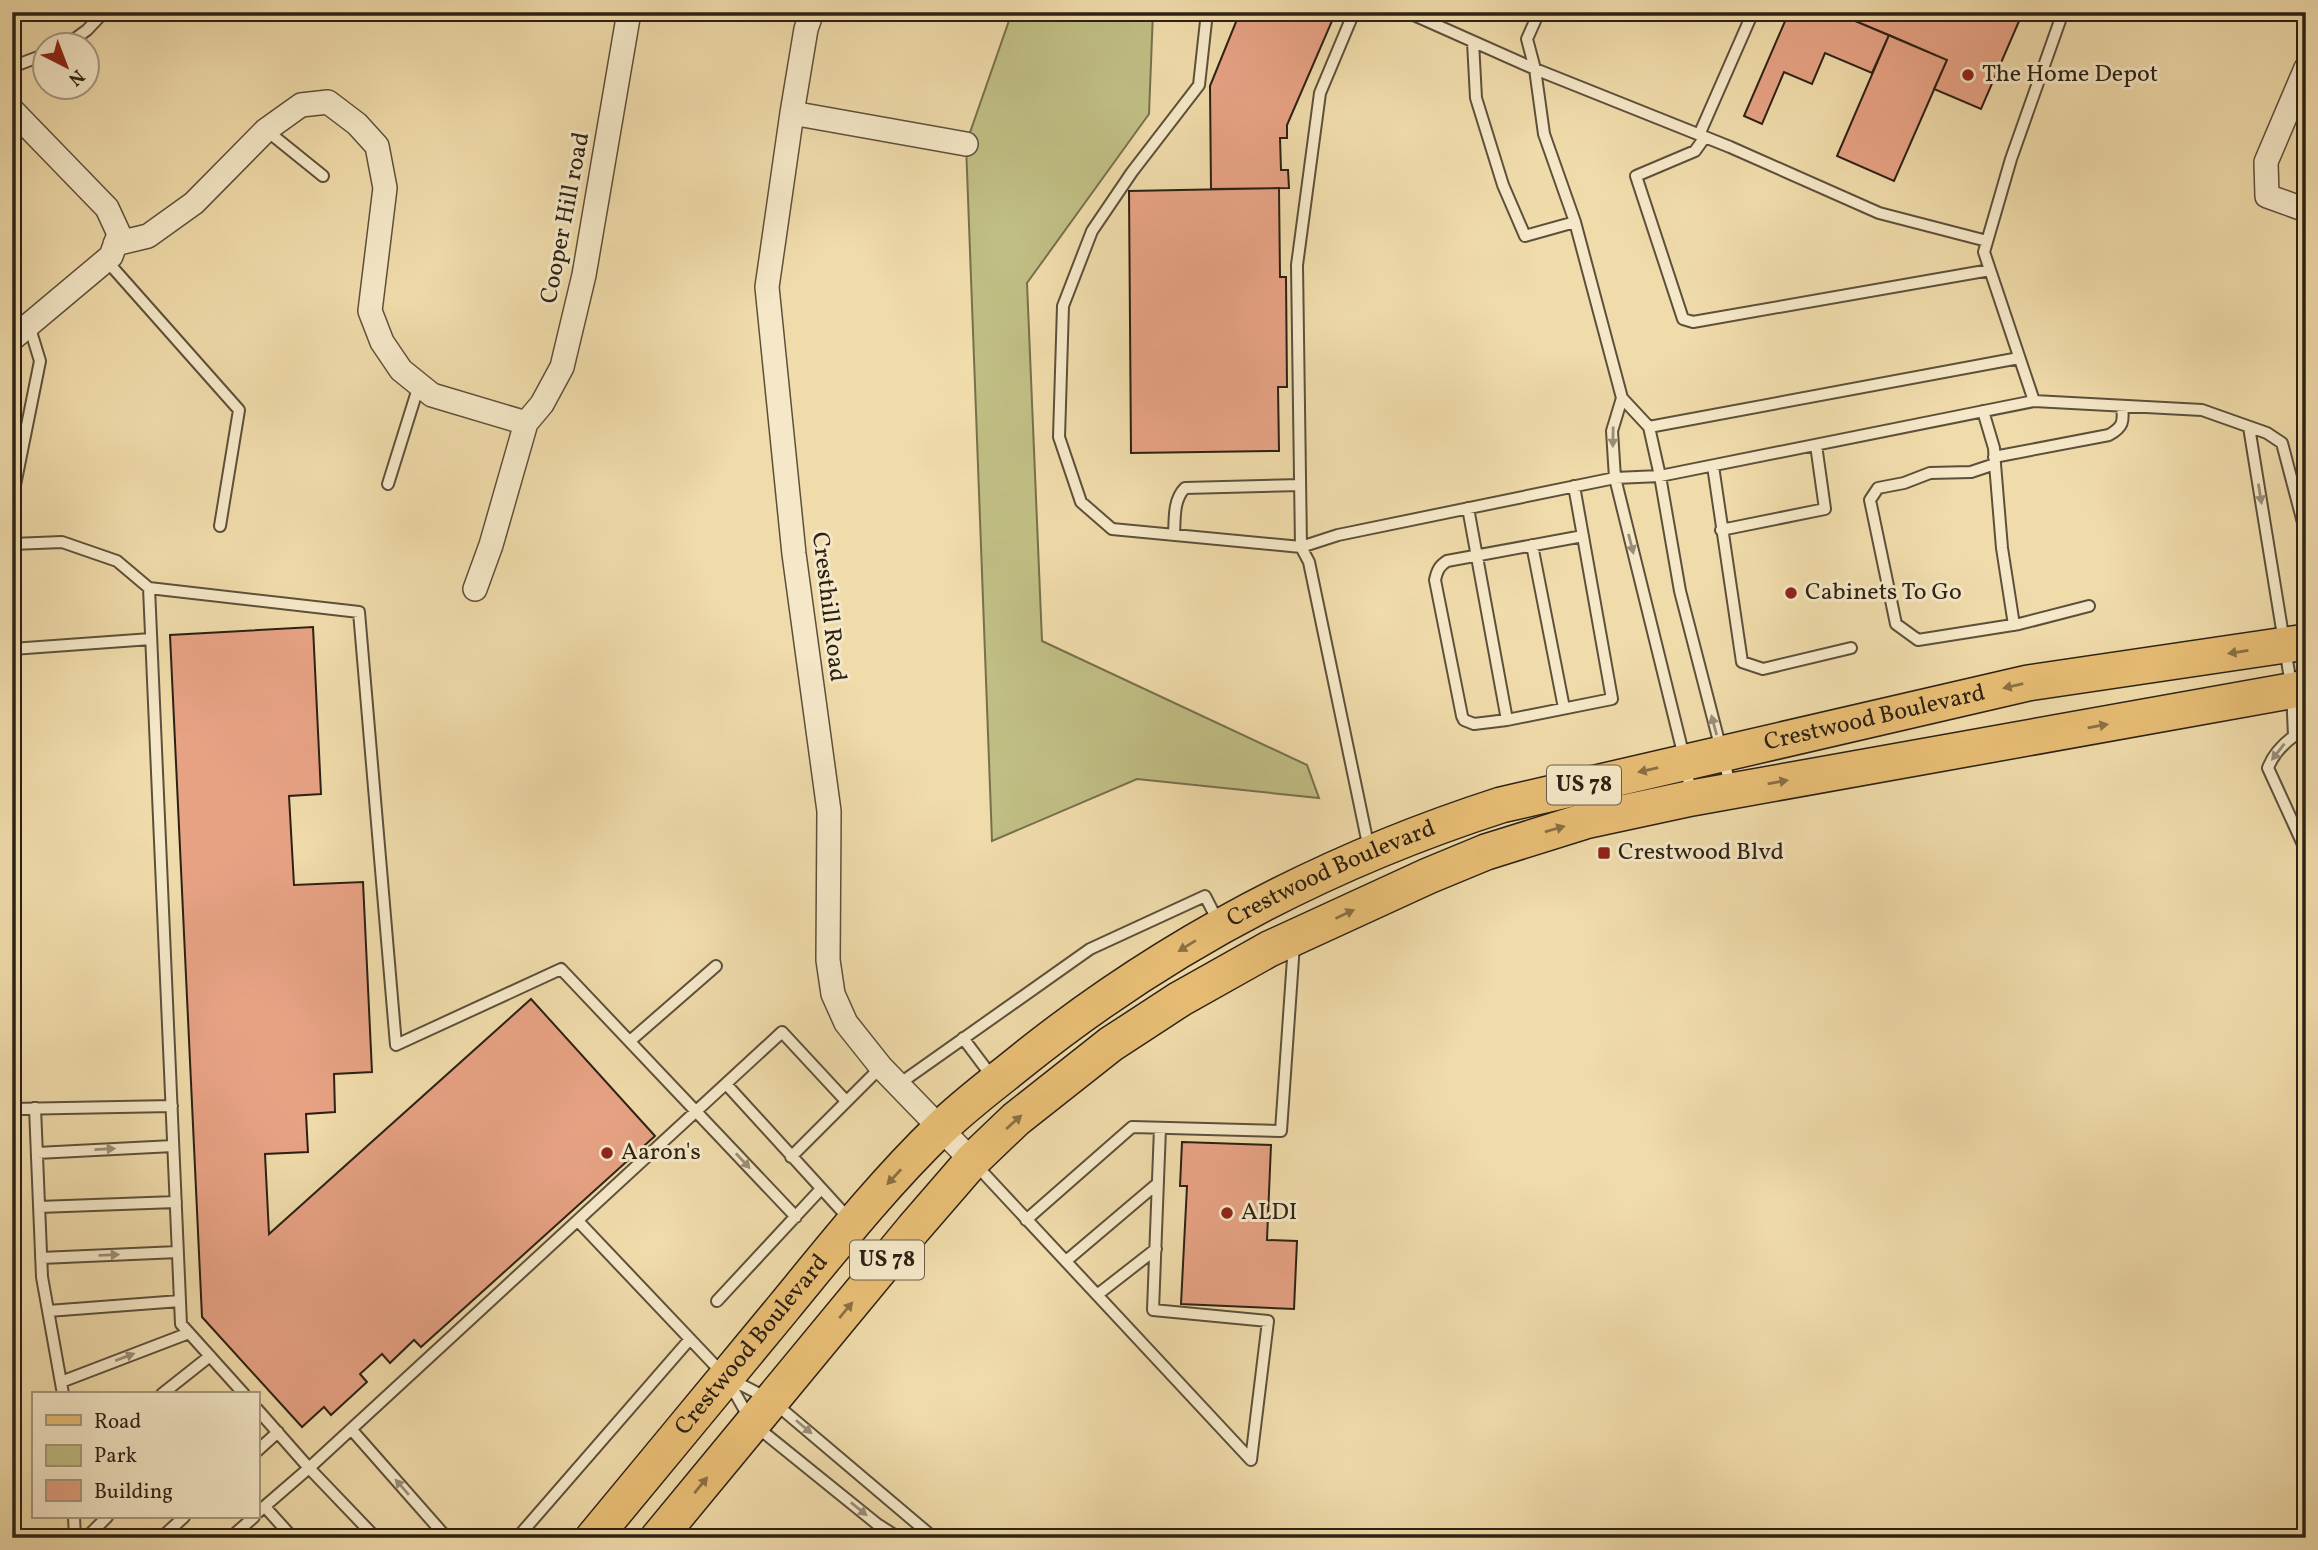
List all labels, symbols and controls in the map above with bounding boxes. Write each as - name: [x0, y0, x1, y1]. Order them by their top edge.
- north arrow: [32, 32, 102, 102]
- place label: The Home Depot: [1982, 58, 2158, 92]
- text: N: [62, 63, 90, 92]
- marker: The Home Depot: [1960, 67, 1976, 83]
- street label: Cooper Hill road: [533, 129, 599, 307]
- one-way arrow: [1608, 426, 1619, 448]
- one-way arrow: [2255, 483, 2266, 505]
- street label: Cresthill Road: [802, 530, 854, 684]
- one-way arrow: [1626, 533, 1637, 555]
- place label: Cabinets To Go: [1805, 576, 1962, 610]
- marker: Cabinets To Go: [1783, 585, 1799, 601]
- one-way arrow: [2227, 647, 2249, 658]
- street label: Crestwood Boulevard: [1761, 676, 1989, 761]
- one-way arrow: [2002, 681, 2024, 692]
- one-way arrow: [1708, 713, 1719, 735]
- one-way arrow: [2087, 720, 2109, 731]
- one-way arrow: [2270, 743, 2285, 761]
- road number: US 78: [1547, 765, 1621, 804]
- one-way arrow: [1637, 765, 1659, 776]
- one-way arrow: [1767, 777, 1789, 788]
- street label: Crestwood Boulevard: [1221, 812, 1440, 937]
- one-way arrow: [1545, 824, 1566, 834]
- place label: Crestwood Blvd: [1618, 836, 1784, 870]
- marker: Crestwood Blvd: [1596, 845, 1612, 861]
- one-way arrow: [1335, 909, 1355, 920]
- one-way arrow: [1177, 940, 1197, 953]
- one-way arrow: [1005, 1114, 1023, 1130]
- place label: Aaron's: [621, 1136, 701, 1170]
- one-way arrow: [94, 1144, 116, 1155]
- marker: Aaron's: [599, 1145, 615, 1161]
- one-way arrow: [735, 1153, 752, 1170]
- one-way arrow: [887, 1168, 903, 1185]
- place label: ALDI: [1241, 1196, 1297, 1230]
- marker: ALDI: [1219, 1205, 1235, 1221]
- road number: US 78: [850, 1240, 924, 1280]
- street label: Crestwood Boulevard: [667, 1247, 837, 1443]
- one-way arrow: [98, 1249, 120, 1260]
- one-way arrow: [838, 1301, 853, 1318]
- one-way arrow: [114, 1352, 135, 1363]
- legend: [32, 1392, 259, 1518]
- text: Road: [94, 1408, 141, 1437]
- one-way arrow: [795, 1419, 812, 1434]
- text: Park: [94, 1442, 137, 1471]
- one-way arrow: [693, 1476, 709, 1494]
- text: Building: [94, 1478, 173, 1507]
- one-way arrow: [395, 1478, 410, 1495]
- one-way arrow: [850, 1502, 868, 1517]

